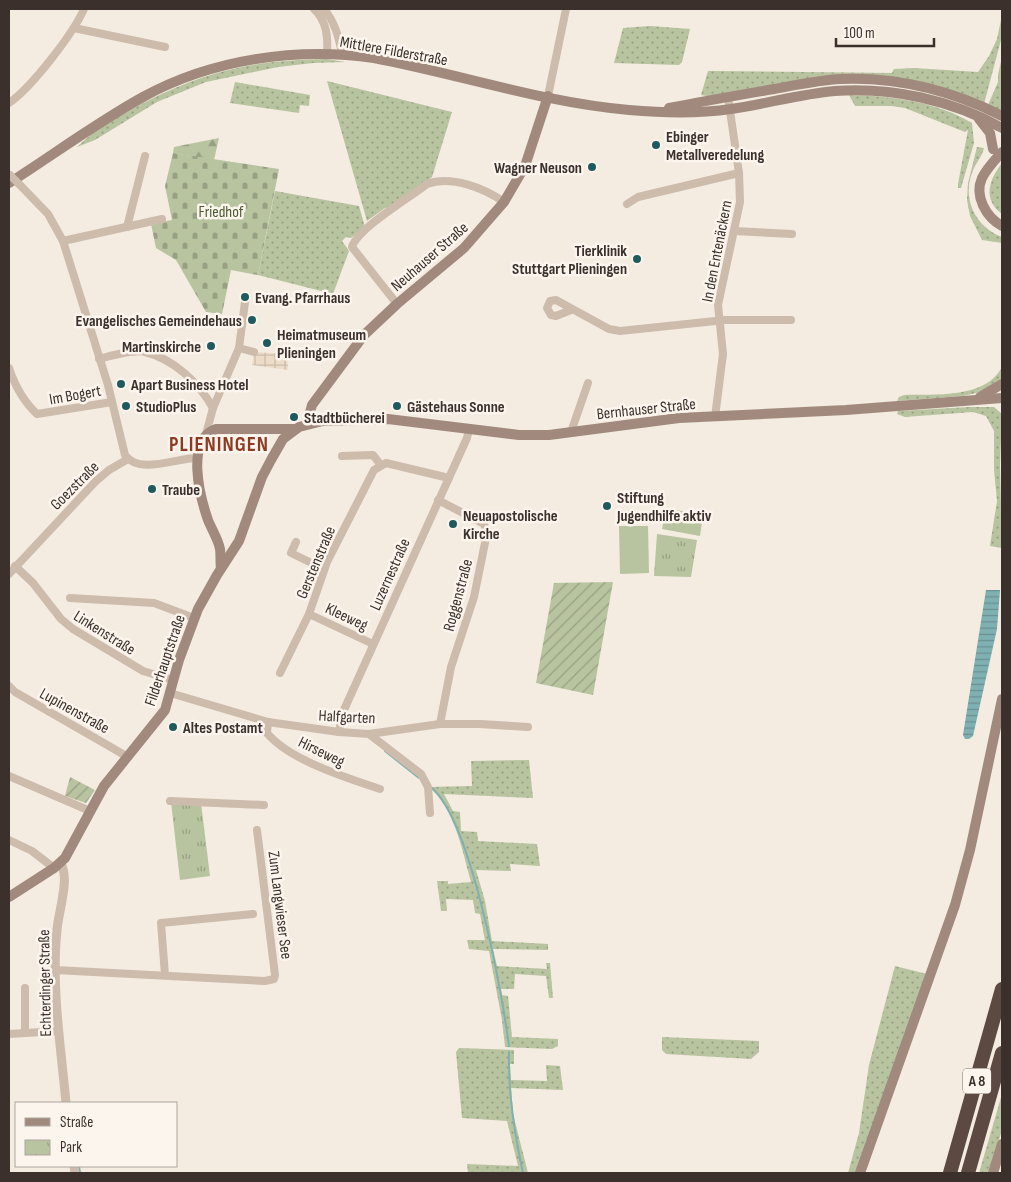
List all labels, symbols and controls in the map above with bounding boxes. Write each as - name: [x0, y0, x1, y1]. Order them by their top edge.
- scale bar: [836, 15, 934, 47]
- text: 100 m: [844, 24, 875, 43]
- street label: Mittlere Filderstraße: [338, 33, 449, 70]
- place label: Ebinger Metallveredelung: [666, 128, 764, 165]
- marker: Ebinger Metallveredelung: [650, 139, 662, 151]
- place label: Wagner Neuson: [494, 159, 582, 178]
- marker: Wagner Neuson: [586, 161, 598, 173]
- street label: In den Entenäckern: [698, 199, 737, 304]
- park label: Friedhof: [199, 203, 244, 222]
- street label: Neuhauser Straße: [388, 219, 472, 296]
- place label: Tierklinik Stuttgart Plieningen: [512, 242, 627, 279]
- marker: Tierklinik Stuttgart Plieningen: [631, 253, 643, 265]
- place label: Evang. Pfarrhaus: [255, 289, 350, 308]
- marker: Evang. Pfarrhaus: [239, 291, 251, 303]
- place label: Evangelisches Gemeindehaus: [76, 312, 242, 331]
- marker: Evangelisches Gemeindehaus: [246, 314, 258, 326]
- place label: Heimatmuseum Plieningen: [277, 326, 366, 363]
- marker: Heimatmuseum Plieningen: [261, 337, 273, 349]
- place label: Martinskirche: [122, 338, 201, 357]
- marker: Martinskirche: [205, 340, 217, 352]
- place label: Apart Business Hotel: [130, 376, 249, 395]
- marker: Apart Business Hotel: [115, 378, 127, 390]
- street label: Im Bogert: [48, 382, 103, 409]
- street label: Bernhauser Straße: [596, 395, 697, 424]
- place label: StudioPlus: [136, 398, 196, 417]
- place label: Gästehaus Sonne: [407, 398, 505, 417]
- marker: StudioPlus: [120, 400, 132, 412]
- marker: Gästehaus Sonne: [391, 400, 403, 412]
- place label: Stadtbücherei: [304, 409, 385, 428]
- marker: Stadtbücherei: [288, 411, 300, 423]
- district label: PLIENINGEN: [169, 432, 269, 457]
- street label: Goezstraße: [47, 458, 103, 514]
- place label: Traube: [162, 481, 200, 500]
- marker: Traube: [146, 483, 158, 495]
- place label: Stiftung Jugendhilfe aktiv: [616, 489, 712, 526]
- marker: Stiftung Jugendhilfe aktiv: [601, 500, 613, 512]
- place label: Neuapostolische Kirche: [463, 507, 558, 544]
- marker: Neuapostolische Kirche: [447, 518, 459, 530]
- street label: Gerstenstraße: [293, 523, 340, 602]
- street label: Luzernestraße: [366, 536, 415, 614]
- street label: Roggenstraße: [440, 557, 477, 634]
- street label: Kleeweg: [322, 599, 371, 635]
- street label: Linkenstraße: [70, 607, 139, 660]
- street label: Filderhauptstraße: [141, 612, 190, 709]
- street label: Lupinenstraße: [36, 684, 112, 738]
- street label: Halfgarten: [318, 707, 376, 728]
- place label: Altes Postamt: [182, 719, 263, 738]
- marker: Altes Postamt: [167, 721, 179, 733]
- street label: Hirseweg: [295, 733, 348, 772]
- street label: Zum Langwieser See: [263, 850, 296, 960]
- street label: Echterdinger Straße: [35, 929, 56, 1037]
- road number: A 8: [963, 1068, 991, 1094]
- legend: [15, 1102, 178, 1167]
- text: Straße: [60, 1113, 93, 1132]
- text: Park: [60, 1138, 82, 1157]

